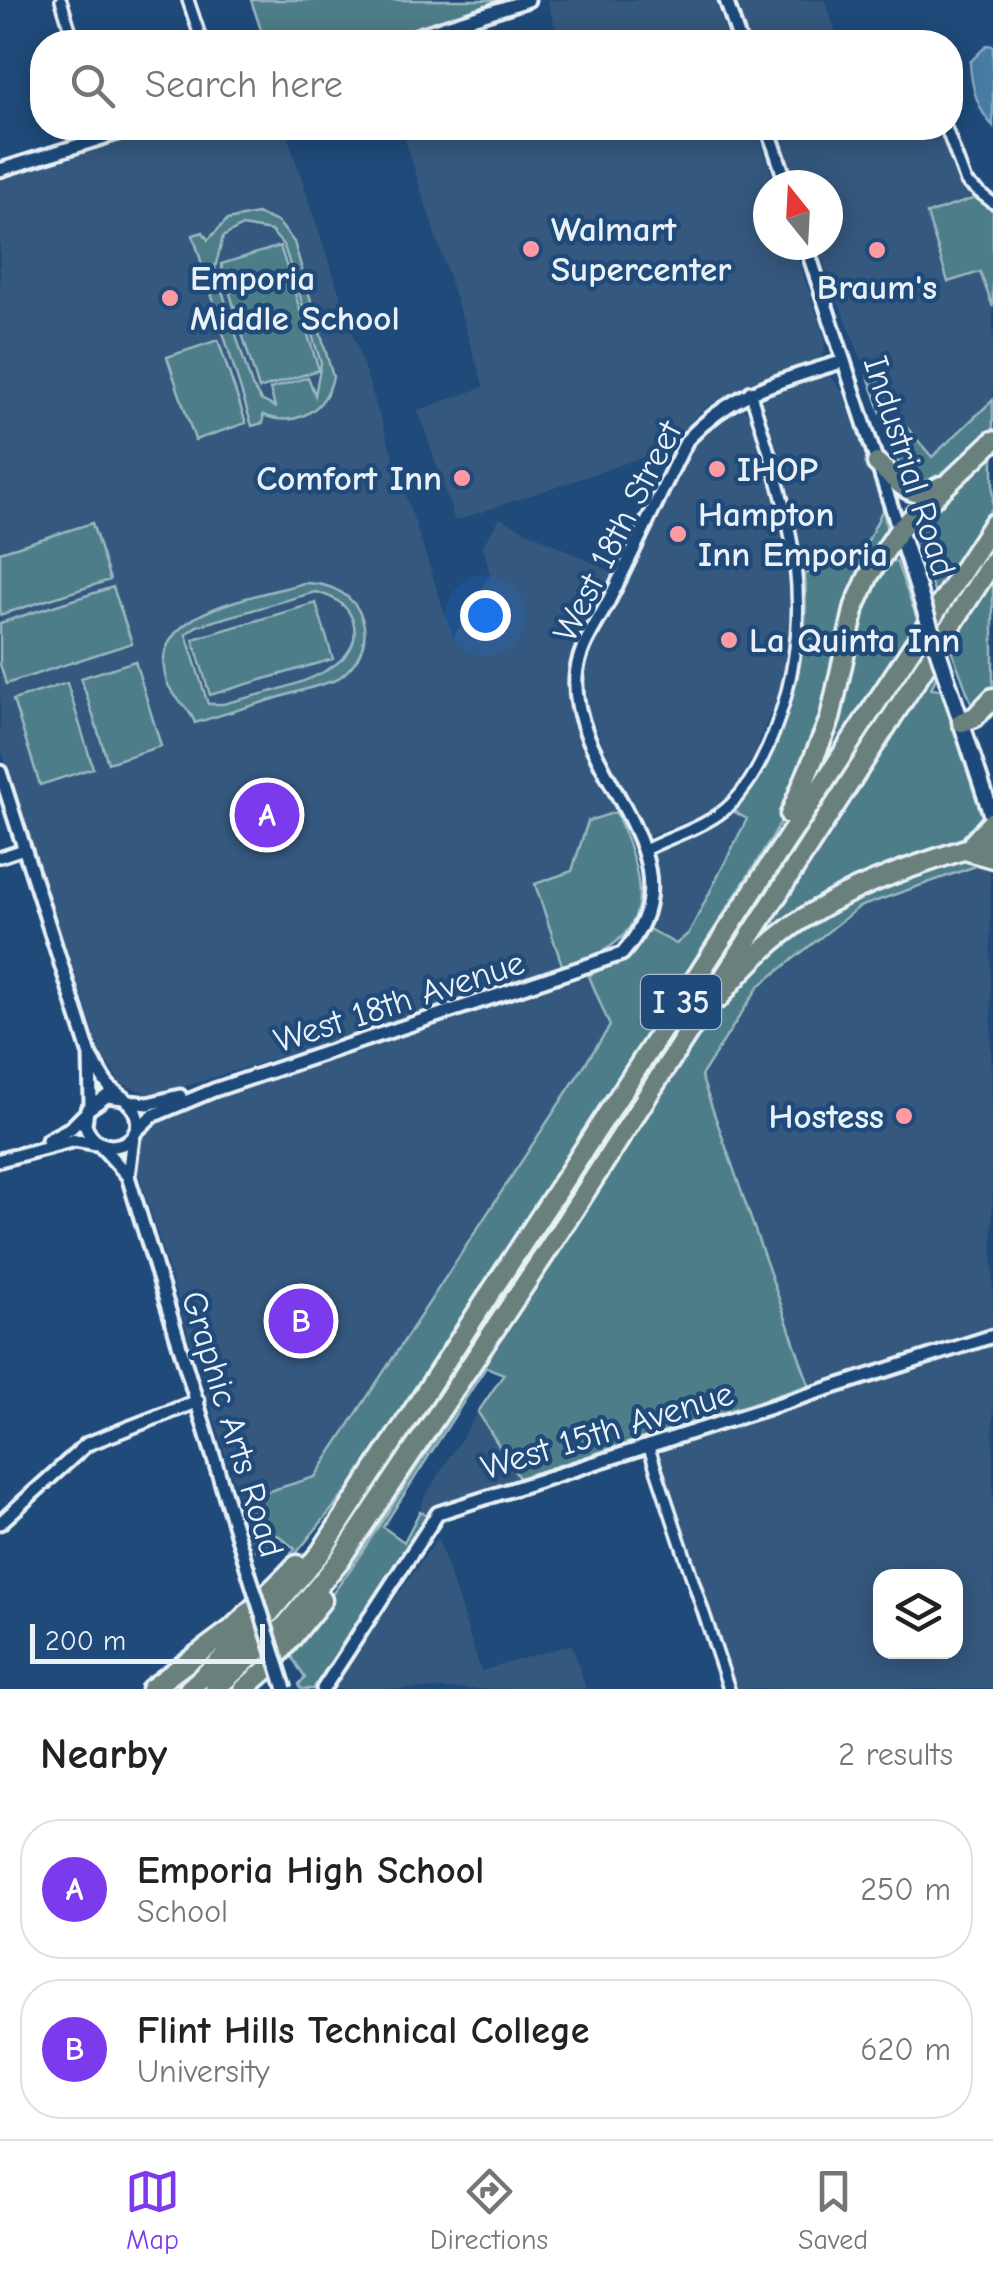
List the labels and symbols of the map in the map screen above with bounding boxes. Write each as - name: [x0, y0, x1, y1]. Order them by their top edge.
- north arrow: [753, 170, 843, 260]
- place label: Walmart Supercenter: [551, 209, 731, 290]
- marker: Walmart Supercenter: [520, 238, 542, 260]
- marker: Braum's: [866, 239, 888, 261]
- place label: Emporia Middle School: [190, 258, 400, 339]
- place label: Braum's: [817, 267, 937, 308]
- marker: Emporia Middle School: [159, 287, 181, 309]
- street label: Industrial Road: [855, 351, 964, 581]
- street label: West 18th Street: [544, 413, 691, 648]
- place label: IHOP: [737, 449, 818, 490]
- place label: Comfort Inn: [256, 458, 442, 499]
- marker: IHOP: [706, 458, 728, 480]
- marker: Comfort Inn: [451, 467, 473, 489]
- place label: Hampton Inn Emporia: [698, 494, 888, 575]
- marker: Hampton Inn Emporia: [667, 523, 689, 545]
- your location: [460, 590, 511, 641]
- place label: La Quinta Inn: [749, 620, 960, 661]
- marker: La Quinta Inn: [718, 629, 740, 651]
- pin: A: [234, 778, 300, 852]
- street label: West 18th Avenue: [269, 942, 529, 1061]
- road number: I 35: [641, 975, 721, 1029]
- place label: Hostess: [768, 1096, 884, 1137]
- marker: Hostess: [893, 1105, 915, 1127]
- pin: B: [268, 1284, 334, 1358]
- street label: Graphic Arts Road: [173, 1286, 293, 1562]
- street label: West 15th Avenue: [476, 1373, 738, 1488]
- scale bar: [30, 1619, 265, 1664]

